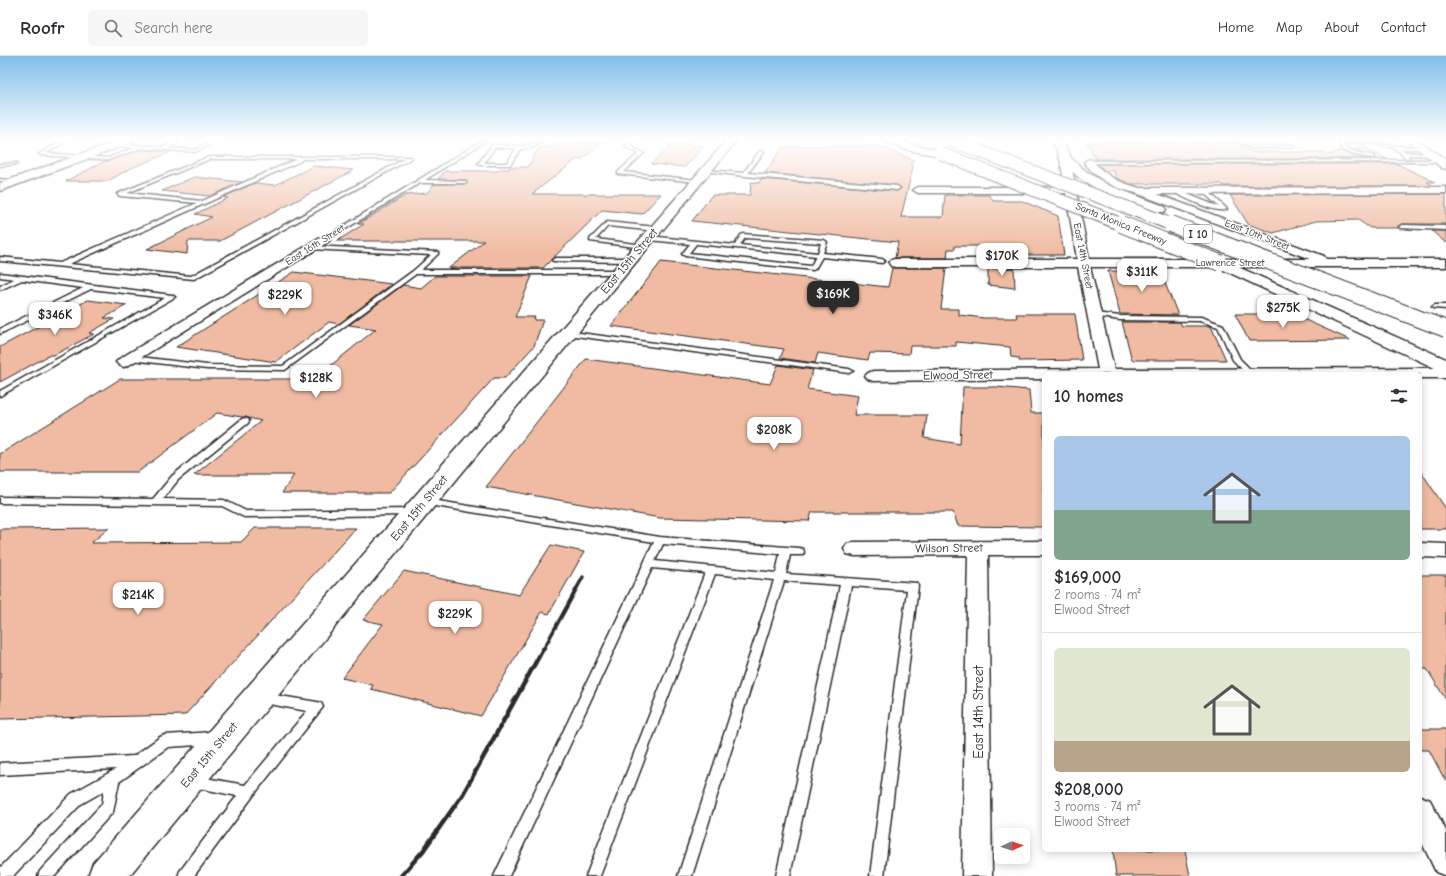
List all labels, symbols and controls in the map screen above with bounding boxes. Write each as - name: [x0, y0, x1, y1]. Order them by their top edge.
- search box: [88, 10, 368, 46]
- text: Roofr: [20, 17, 64, 39]
- icon: search: [102, 17, 124, 39]
- text: Search here: [134, 19, 212, 37]
- text: Home: [1218, 19, 1254, 36]
- text: Map: [1276, 19, 1302, 36]
- text: About: [1324, 19, 1359, 36]
- text: Contact: [1381, 19, 1426, 36]
- street label: Santa Monica Freeway: [1074, 200, 1169, 248]
- street label: East 10th Street: [1223, 217, 1292, 253]
- street label: East 16th Street: [283, 221, 348, 268]
- street label: East 14th Street: [1071, 222, 1095, 291]
- street label: East 15th Street: [598, 225, 661, 297]
- road number: I 10: [1184, 225, 1212, 243]
- pin: $170K: [974, 243, 1030, 277]
- text: $170K: [985, 248, 1019, 263]
- street label: Lawrence Street: [1196, 257, 1265, 269]
- pin: $311K: [1114, 259, 1170, 293]
- text: $311K: [1126, 264, 1158, 279]
- pin: $169K: [805, 281, 861, 315]
- pin: $229K: [257, 282, 313, 316]
- text: $169K: [816, 286, 850, 301]
- text: $229K: [268, 287, 302, 302]
- pin: $275K: [1255, 295, 1311, 329]
- text: $275K: [1266, 300, 1300, 315]
- pin: $346K: [27, 302, 83, 336]
- text: $346K: [38, 307, 72, 322]
- pin: $128K: [288, 365, 344, 399]
- street label: Elwood Street: [923, 367, 994, 383]
- text: $128K: [299, 370, 333, 385]
- icon: filters: [1388, 385, 1410, 407]
- text: 10 homes: [1054, 387, 1123, 406]
- pin: $208K: [746, 417, 802, 451]
- text: $208K: [756, 422, 792, 437]
- icon: home: [1196, 462, 1268, 534]
- street label: East 15th Street: [388, 472, 451, 544]
- street label: Wilson Street: [915, 540, 984, 556]
- text: $169,000: [1054, 568, 1121, 587]
- pin: $214K: [110, 582, 166, 616]
- text: $214K: [122, 587, 154, 602]
- text: 2 rooms · 74 m²: [1054, 587, 1141, 602]
- pin: $229K: [427, 601, 483, 635]
- text: Elwood Street: [1054, 602, 1130, 617]
- text: $229K: [438, 606, 472, 621]
- street label: East 14th Street: [970, 664, 987, 759]
- icon: home: [1196, 674, 1268, 746]
- street label: East 15th Street: [178, 719, 241, 791]
- text: $208,000: [1054, 780, 1124, 799]
- text: 3 rooms · 74 m²: [1054, 799, 1140, 814]
- text: Elwood Street: [1054, 814, 1130, 829]
- north arrow: [994, 828, 1030, 864]
- map controls: [994, 828, 1030, 864]

